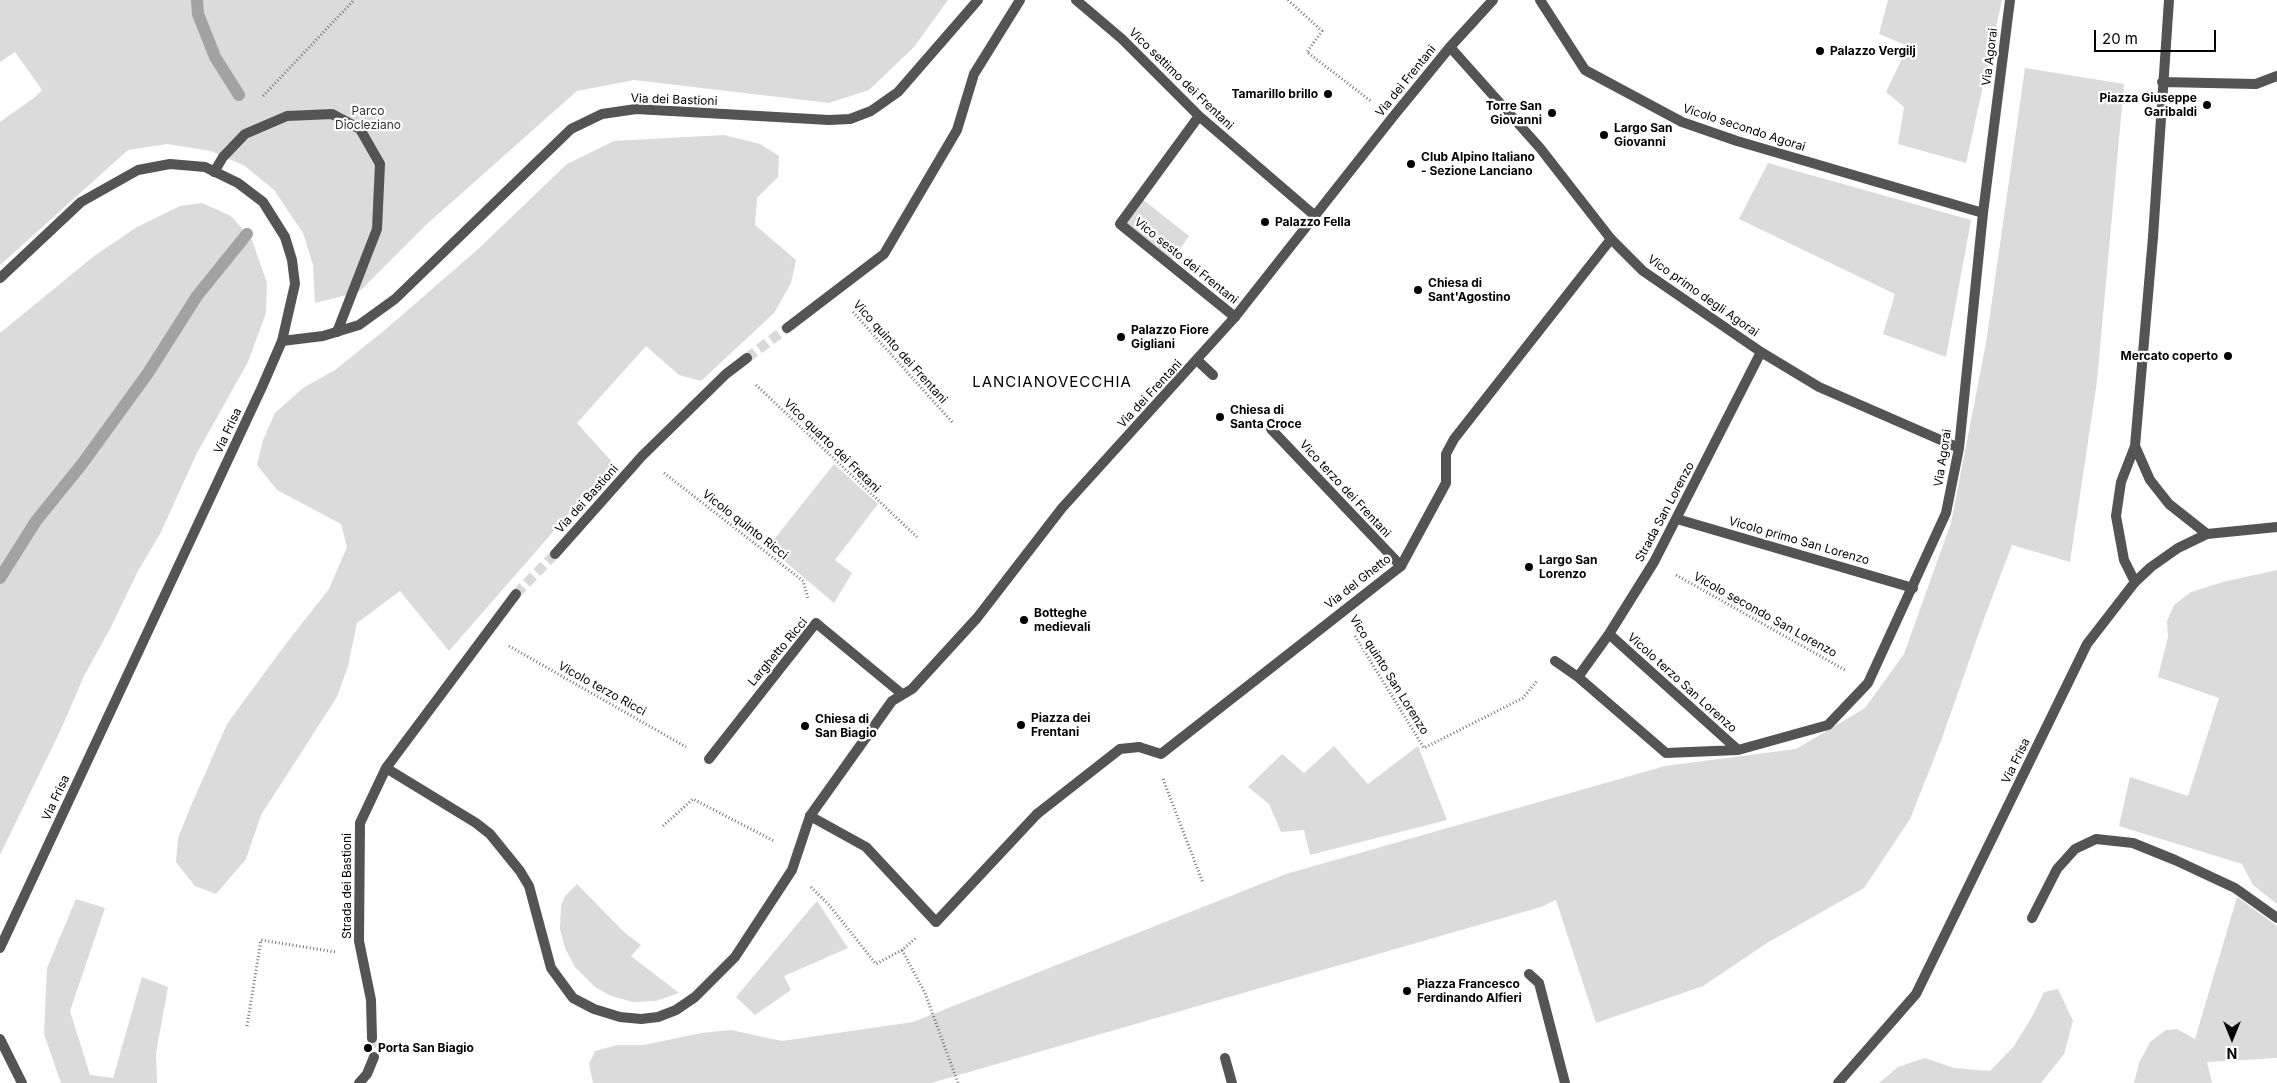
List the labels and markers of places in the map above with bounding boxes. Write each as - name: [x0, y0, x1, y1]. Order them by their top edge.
- place label: Palazzo Vergilj: [1830, 44, 1916, 58]
- marker: Palazzo Vergilj: [1814, 45, 1826, 57]
- place label: Tamarillo brillo: [1231, 87, 1318, 101]
- marker: Tamarillo brillo: [1322, 88, 1334, 100]
- place label: Piazza Giuseppe Garibaldi: [2100, 91, 2197, 119]
- place label: Torre San Giovanni: [1486, 99, 1542, 127]
- marker: Piazza Giuseppe Garibaldi: [2201, 99, 2213, 111]
- marker: Torre San Giovanni: [1546, 107, 1558, 119]
- place label: Largo San Giovanni: [1614, 121, 1672, 149]
- marker: Largo San Giovanni: [1598, 129, 1610, 141]
- place label: Club Alpino Italiano - Sezione Lanciano: [1421, 150, 1535, 178]
- marker: Club Alpino Italiano - Sezione Lanciano: [1405, 158, 1417, 170]
- place label: Palazzo Fella: [1275, 215, 1351, 229]
- marker: Palazzo Fella: [1259, 216, 1271, 228]
- place label: Chiesa di Sant'Agostino: [1428, 276, 1511, 304]
- marker: Chiesa di Sant'Agostino: [1412, 284, 1424, 296]
- place label: Palazzo Fiore Gigliani: [1131, 323, 1209, 351]
- marker: Palazzo Fiore Gigliani: [1115, 331, 1127, 343]
- place label: Mercato coperto: [2121, 349, 2218, 363]
- marker: Mercato coperto: [2222, 350, 2234, 362]
- place label: Chiesa di Santa Croce: [1230, 403, 1302, 431]
- marker: Chiesa di Santa Croce: [1214, 411, 1226, 423]
- place label: Largo San Lorenzo: [1539, 553, 1597, 581]
- marker: Largo San Lorenzo: [1523, 561, 1535, 573]
- place label: Botteghe medievali: [1034, 606, 1090, 634]
- marker: Botteghe medievali: [1018, 614, 1030, 626]
- place label: Piazza dei Frentani: [1031, 711, 1091, 739]
- place label: Chiesa di San Biagio: [815, 712, 876, 740]
- marker: Piazza dei Frentani: [1015, 719, 1027, 731]
- marker: Chiesa di San Biagio: [799, 720, 811, 732]
- place label: Piazza Francesco Ferdinando Alfieri: [1417, 977, 1522, 1005]
- marker: Piazza Francesco Ferdinando Alfieri: [1401, 985, 1413, 997]
- place label: Porta San Biagio: [378, 1041, 474, 1055]
- marker: Porta San Biagio: [362, 1042, 374, 1054]

